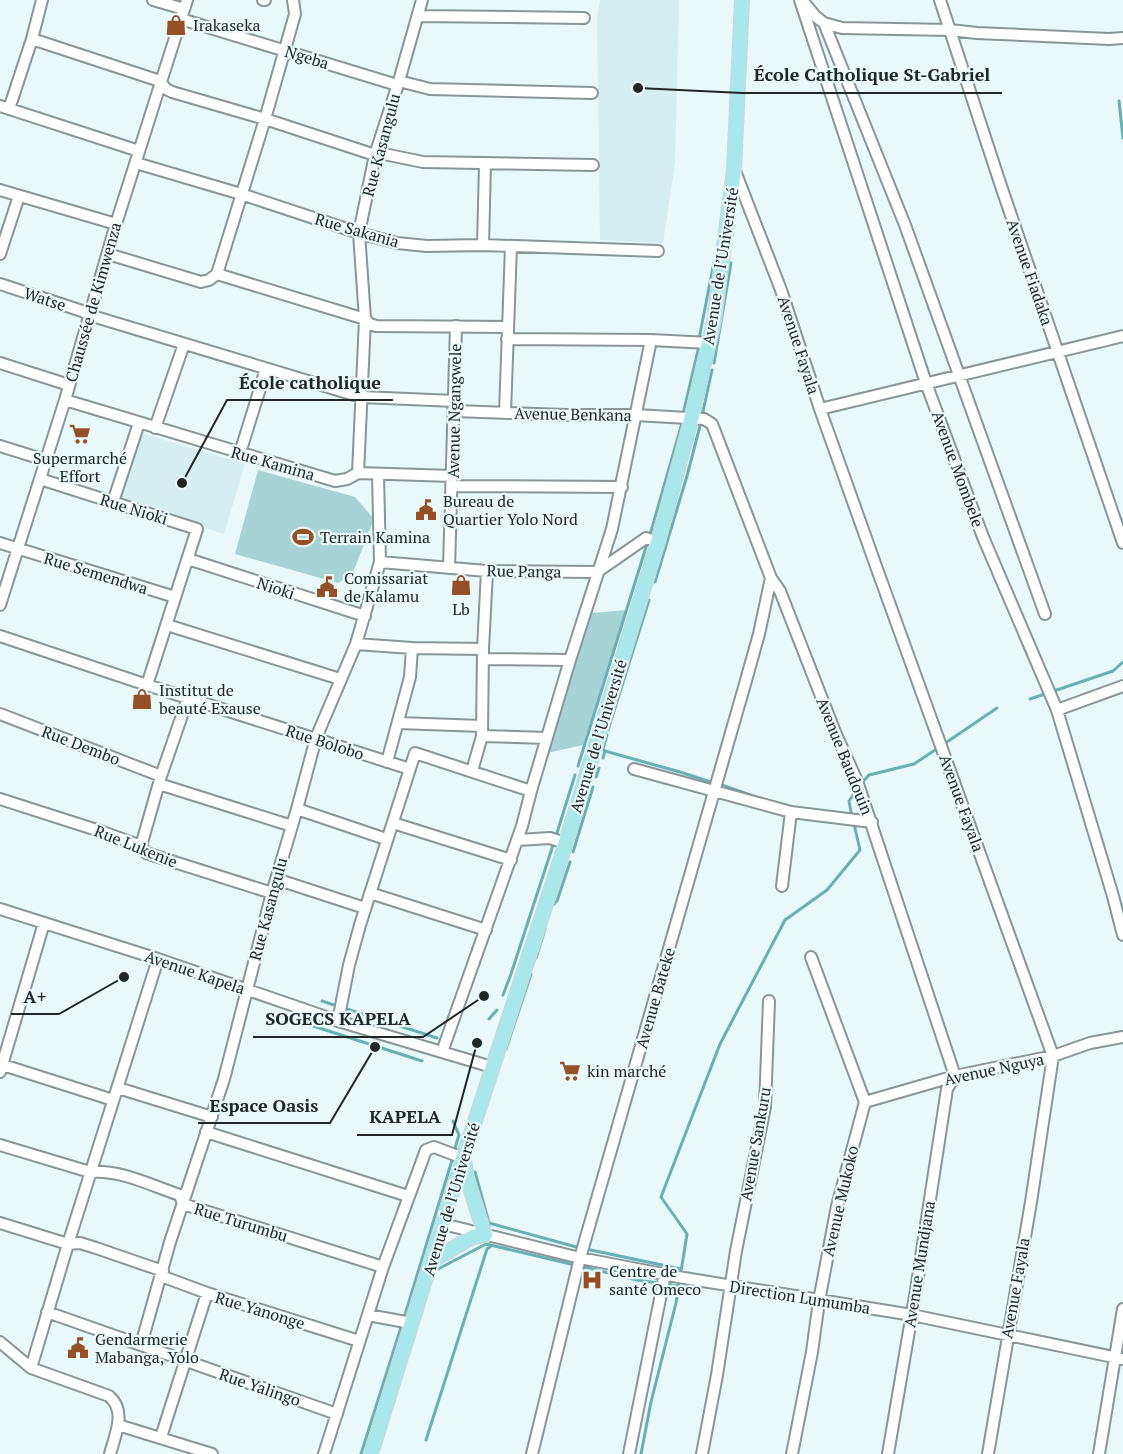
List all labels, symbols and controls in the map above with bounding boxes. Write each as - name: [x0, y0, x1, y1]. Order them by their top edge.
- shop icon: Irakaseka: [164, 13, 188, 37]
- place label: Irakaseka: [193, 14, 261, 36]
- street label: Ngeba: [282, 40, 332, 74]
- callout: École Catholique St-Gabriel: [742, 57, 1002, 93]
- text: École Catholique St-Gabriel: [754, 62, 990, 86]
- street label: Rue Kasangulu: [357, 91, 405, 199]
- street label: Avenue de l’Université: [697, 186, 743, 346]
- street label: Rue Sakania: [312, 207, 402, 253]
- street label: Avenue Fiadaka: [1002, 216, 1058, 328]
- street label: Chaussée de Kimwenza: [60, 219, 126, 385]
- street label: Watse: [21, 282, 69, 316]
- street label: Avenue Fayala: [773, 293, 825, 397]
- street label: Avenue Ngangwele: [442, 343, 466, 479]
- callout: École catholique: [227, 364, 393, 400]
- text: École catholique: [239, 370, 381, 394]
- street label: Avenue Benkana: [514, 402, 632, 426]
- street label: Avenue Mombele: [927, 408, 989, 530]
- supermarket icon: Supermarché Effort: [68, 422, 92, 446]
- street label: Rue Kamina: [229, 441, 317, 485]
- place label: Supermarché Effort: [33, 447, 127, 487]
- street label: Rue Nioki: [97, 488, 171, 530]
- place label: Bureau de Quartier Yolo Nord: [443, 490, 578, 530]
- public building icon: Bureau de Quartier Yolo Nord: [414, 498, 438, 522]
- sports icon: Terrain Kamina: [291, 525, 315, 549]
- place label: Terrain Kamina: [320, 526, 430, 548]
- street label: Rue Semendwa: [41, 547, 151, 599]
- street label: Rue Panga: [486, 559, 562, 583]
- place label: Comissariat de Kalamu: [344, 567, 428, 607]
- street label: Nioki: [254, 572, 298, 604]
- shop icon: Lb: [449, 573, 473, 597]
- public building icon: Comissariat de Kalamu: [315, 575, 339, 599]
- place label: Lb: [452, 598, 470, 620]
- street label: Avenue de l’Université: [564, 657, 632, 815]
- place label: Institut de beauté Exause: [159, 679, 261, 719]
- shop icon: Institut de beauté Exause: [130, 687, 154, 711]
- street label: Avenue Baudouin: [811, 694, 879, 818]
- street label: Rue Bolobo: [283, 719, 367, 765]
- street label: Rue Dembo: [39, 720, 123, 770]
- street label: Avenue Fayala: [934, 751, 990, 855]
- street label: Rue Lukenie: [91, 819, 181, 873]
- street label: Rue Kasangulu: [244, 855, 292, 963]
- street label: Avenue Kapela: [142, 945, 248, 999]
- street label: Avenue Bateke: [630, 945, 680, 1051]
- callout: A+: [11, 978, 59, 1014]
- text: A+: [23, 984, 47, 1008]
- callout: SOGECS KAPELA: [253, 1001, 423, 1037]
- text: SOGECS KAPELA: [265, 1006, 412, 1030]
- street label: Avenue Nguya: [942, 1048, 1046, 1090]
- supermarket icon: kin marché: [558, 1059, 582, 1083]
- place label: kin marché: [587, 1060, 666, 1082]
- street label: Avenue Sankuru: [734, 1085, 776, 1203]
- callout: Espace Oasis: [198, 1087, 330, 1123]
- text: Espace Oasis: [210, 1093, 318, 1117]
- callout: KAPELA: [357, 1099, 452, 1135]
- text: KAPELA: [369, 1104, 442, 1128]
- street label: Avenue de l’Université: [417, 1120, 485, 1278]
- street label: Avenue Mukoko: [817, 1143, 863, 1259]
- street label: Rue Turumbu: [191, 1197, 291, 1247]
- street label: Avenue Mundjana: [898, 1199, 940, 1329]
- street label: Avenue Fayala: [995, 1236, 1035, 1340]
- place label: Centre de santé Omeco: [609, 1260, 701, 1300]
- hospital icon: Centre de santé Omeco: [580, 1268, 604, 1292]
- street label: Direction Lumumba: [728, 1275, 872, 1319]
- street label: Rue Yanonge: [212, 1286, 308, 1334]
- place label: Gendarmerie Mabanga, Yolo: [95, 1328, 199, 1368]
- public building icon: Gendarmerie Mabanga, Yolo: [66, 1336, 90, 1360]
- street label: Rue Yalingo: [216, 1363, 304, 1411]

